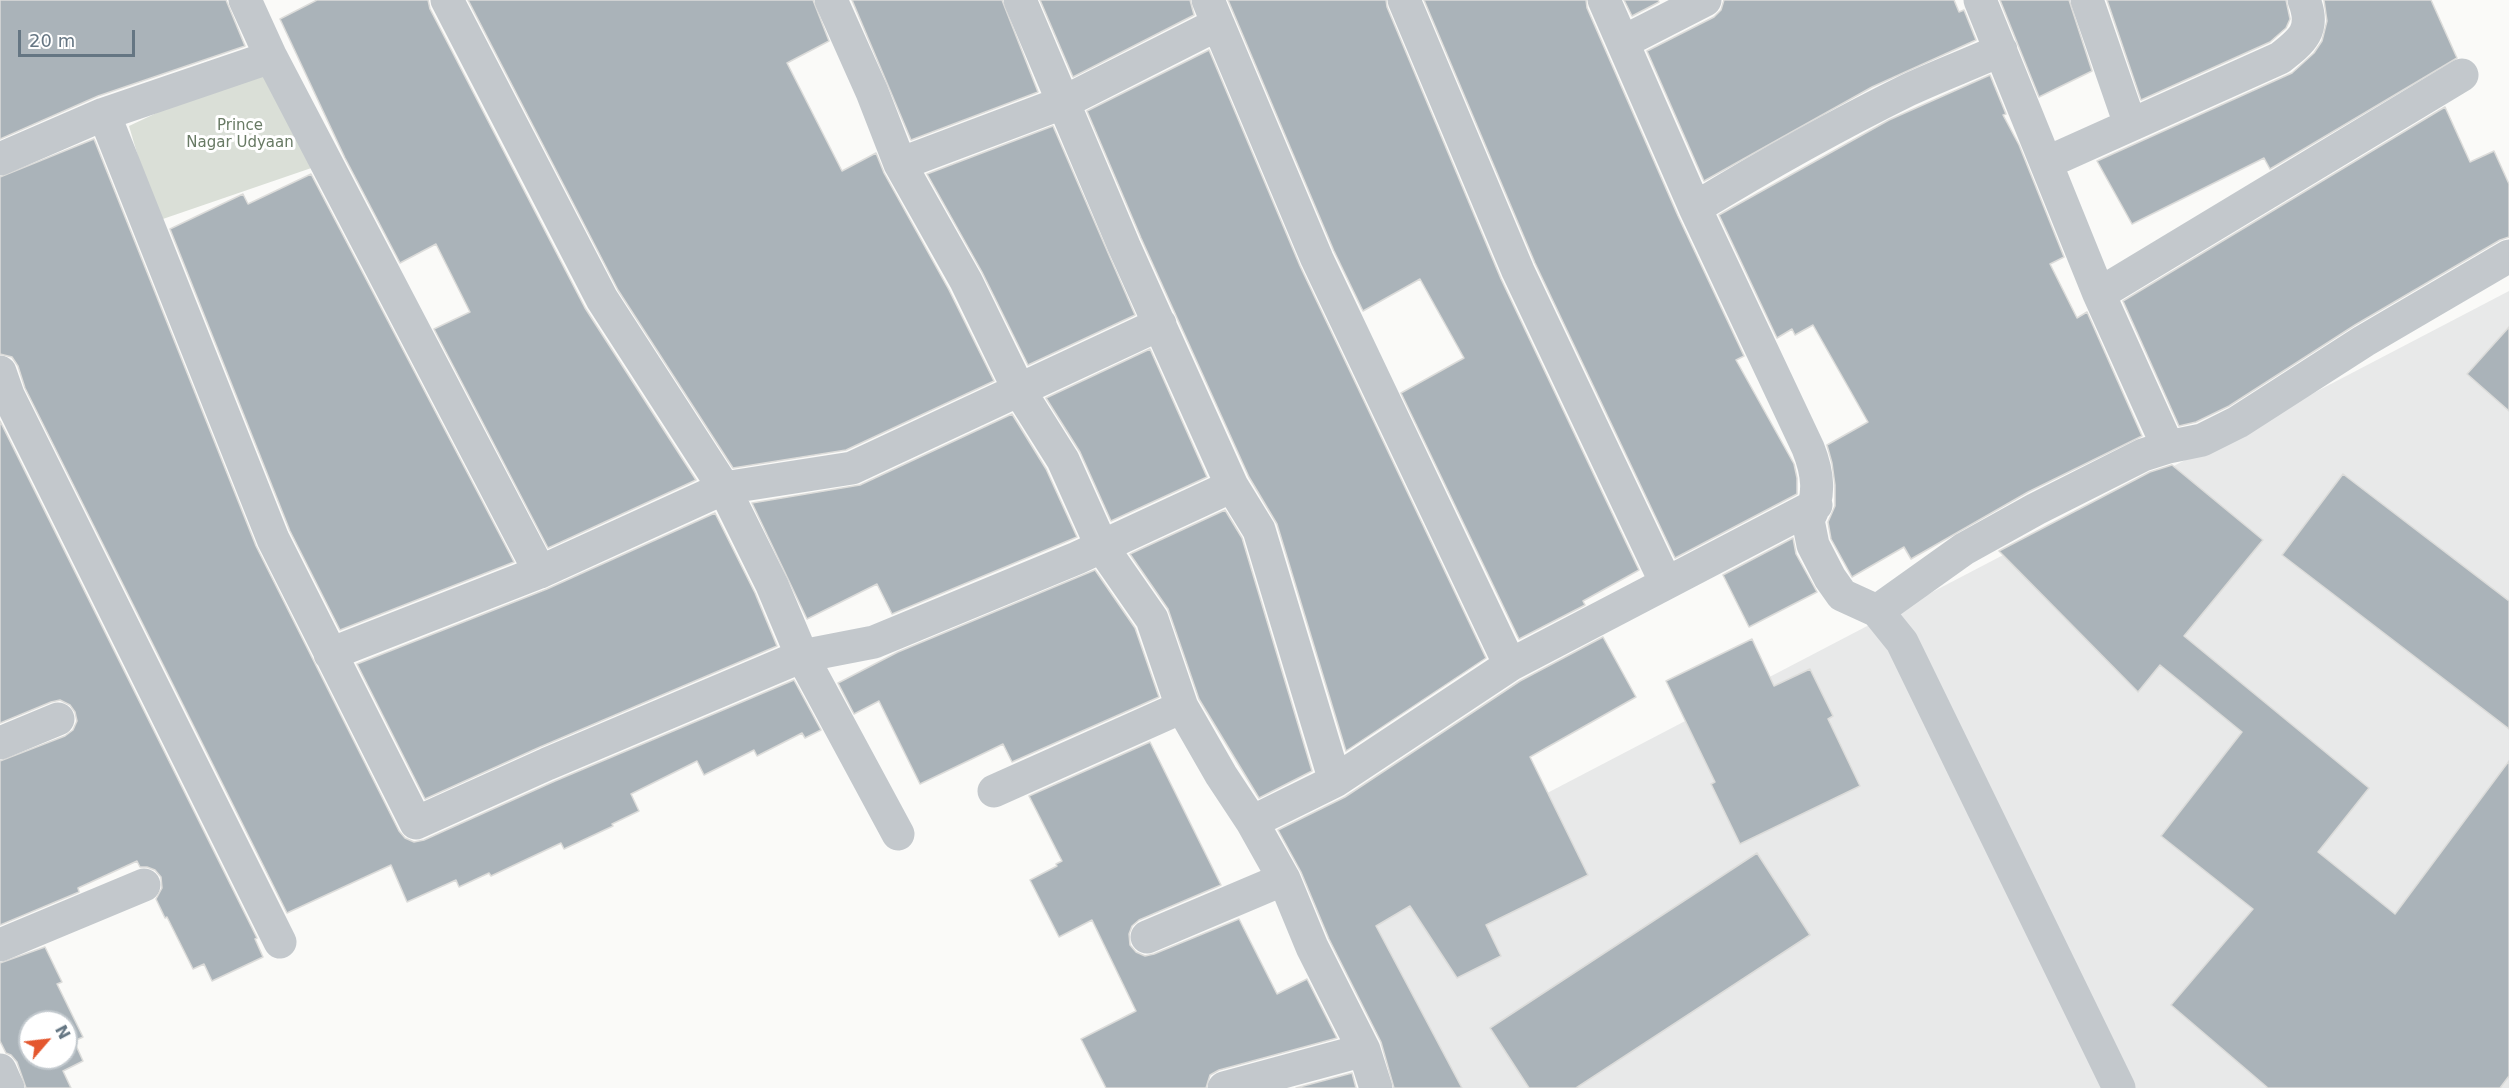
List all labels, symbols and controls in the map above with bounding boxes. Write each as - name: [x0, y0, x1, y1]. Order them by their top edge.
- scale bar: [21, 18, 138, 56]
- text: 20 m: [29, 30, 75, 51]
- park label: Prince Nagar Udyaan: [186, 117, 294, 152]
- north arrow: [18, 1010, 78, 1070]
- text: N: [51, 1022, 74, 1043]

